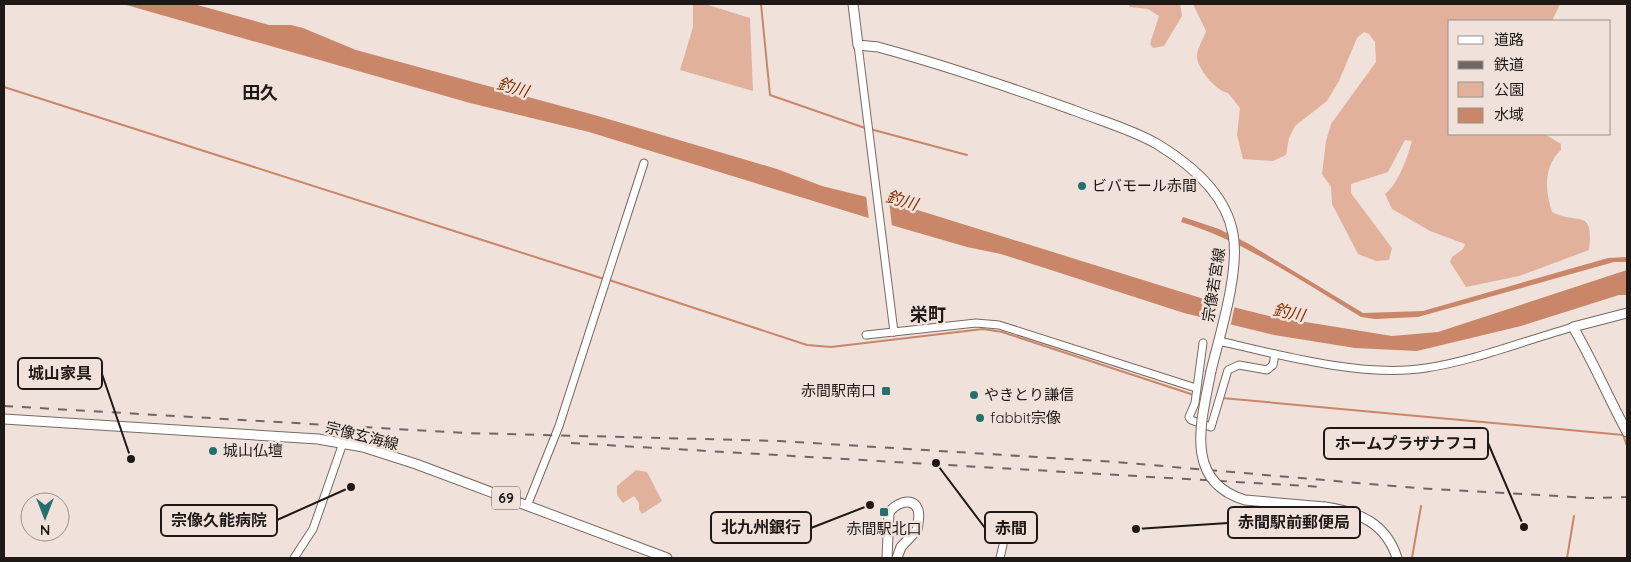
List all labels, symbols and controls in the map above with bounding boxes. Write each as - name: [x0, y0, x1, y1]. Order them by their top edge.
- legend: [1448, 20, 1611, 135]
- text: 道路: [1494, 30, 1524, 49]
- text: 鉄道: [1494, 55, 1524, 74]
- water label: 釣川: [495, 73, 533, 102]
- text: 公園: [1494, 80, 1524, 99]
- district label: 田久: [242, 81, 278, 104]
- text: 水域: [1494, 105, 1524, 124]
- place label: ビバモール赤間: [1092, 176, 1197, 195]
- marker: ビバモール赤間: [1076, 180, 1088, 192]
- water label: 釣川: [884, 186, 922, 215]
- street label: 宗像若宮線: [1198, 246, 1229, 323]
- water label: 釣川: [1271, 299, 1309, 325]
- district label: 栄町: [910, 303, 946, 326]
- callout: 城山家具: [18, 358, 102, 389]
- text: 城山家具: [28, 363, 92, 383]
- place label: 赤間駅南口: [801, 381, 876, 400]
- marker: 赤間駅南口: [880, 385, 892, 397]
- place label: やきとり謙信: [984, 385, 1074, 404]
- marker: やきとり謙信: [968, 389, 980, 401]
- place label: fabbit宗像: [990, 408, 1061, 427]
- marker: fabbit宗像: [974, 412, 986, 424]
- street label: 宗像玄海線: [323, 417, 401, 454]
- callout: ホームプラザナフコ: [1324, 428, 1488, 459]
- text: ホームプラザナフコ: [1335, 433, 1477, 453]
- place label: 城山仏壇: [223, 441, 283, 460]
- marker: 城山仏壇: [207, 445, 219, 457]
- road number: 69: [492, 486, 520, 509]
- north arrow: [20, 492, 70, 542]
- callout: 宗像久能病院: [161, 505, 277, 536]
- marker: 赤間駅北口: [878, 506, 890, 518]
- callout: 赤間駅前郵便局: [1228, 507, 1360, 538]
- text: 宗像久能病院: [171, 510, 267, 530]
- callout: 北九州銀行: [711, 512, 811, 543]
- callout: 赤間: [985, 512, 1037, 543]
- text: 赤間駅前郵便局: [1238, 512, 1350, 532]
- text: 北九州銀行: [721, 517, 801, 537]
- text: 赤間: [995, 518, 1027, 538]
- place label: 赤間駅北口: [846, 519, 922, 538]
- text: N: [40, 521, 50, 539]

